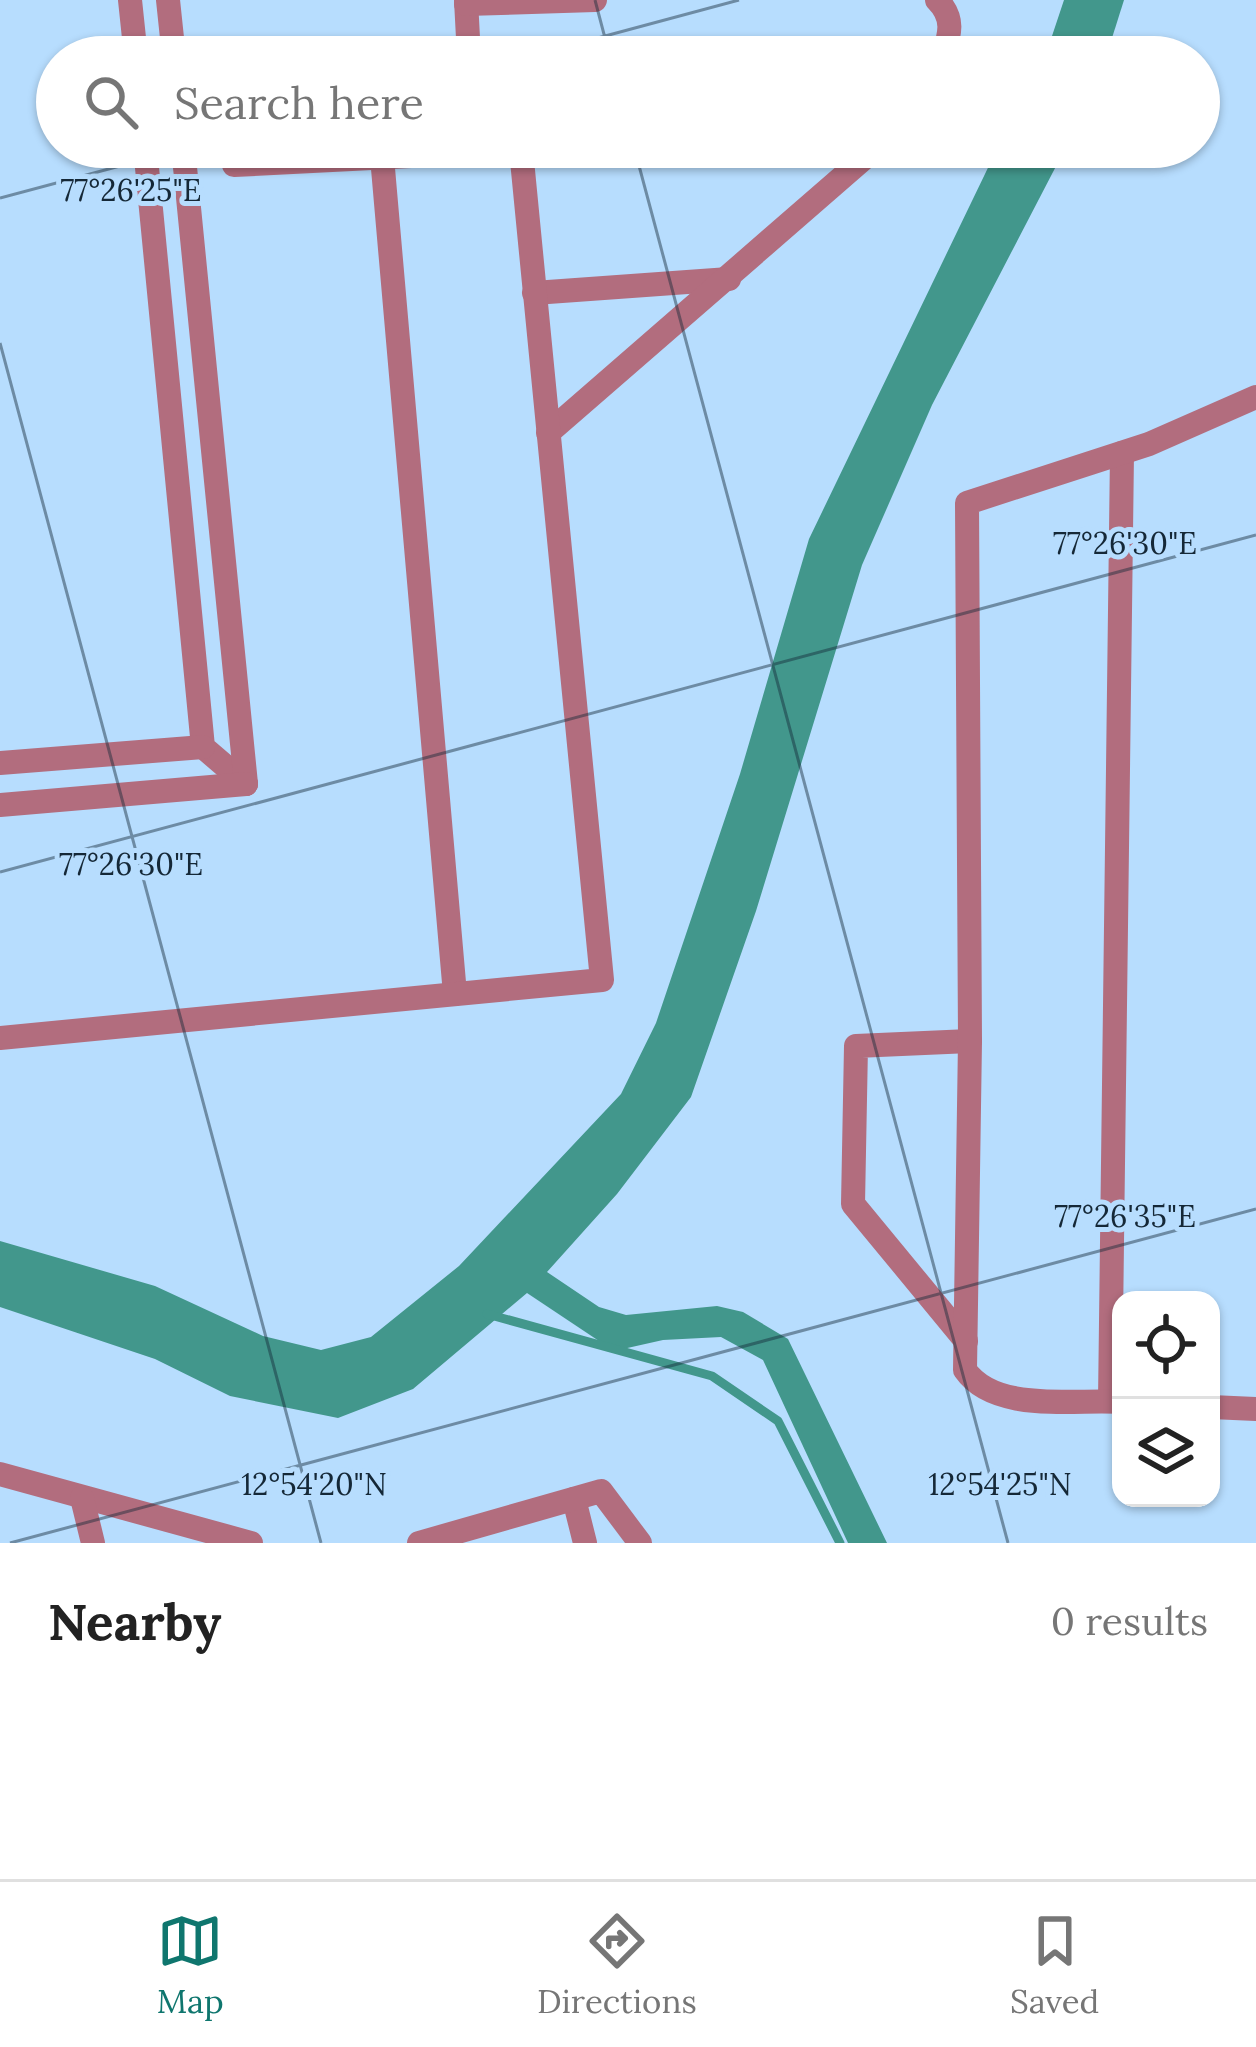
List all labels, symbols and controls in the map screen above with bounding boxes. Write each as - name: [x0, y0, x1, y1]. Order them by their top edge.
- search box: [36, 36, 1220, 168]
- icon: search: [78, 69, 144, 135]
- text: Search here: [174, 74, 424, 131]
- text: 77°26'25"E: [61, 171, 202, 209]
- text: 77°26'30"E: [1053, 524, 1197, 562]
- text: 77°26'30"E: [59, 845, 203, 883]
- text: 77°26'35"E: [1054, 1197, 1196, 1235]
- map controls: [1112, 1291, 1220, 1507]
- button: locate: [1112, 1291, 1220, 1399]
- button: layers: [1112, 1399, 1220, 1507]
- text: 12°54'20"N: [241, 1465, 387, 1503]
- text: 12°54'25"N: [928, 1465, 1072, 1503]
- text: Nearby: [48, 1589, 221, 1654]
- text: 0 results: [1051, 1596, 1208, 1646]
- tab: Map: [157, 1908, 224, 2022]
- tab: Directions: [537, 1908, 697, 2022]
- tab: Saved: [1010, 1908, 1099, 2022]

